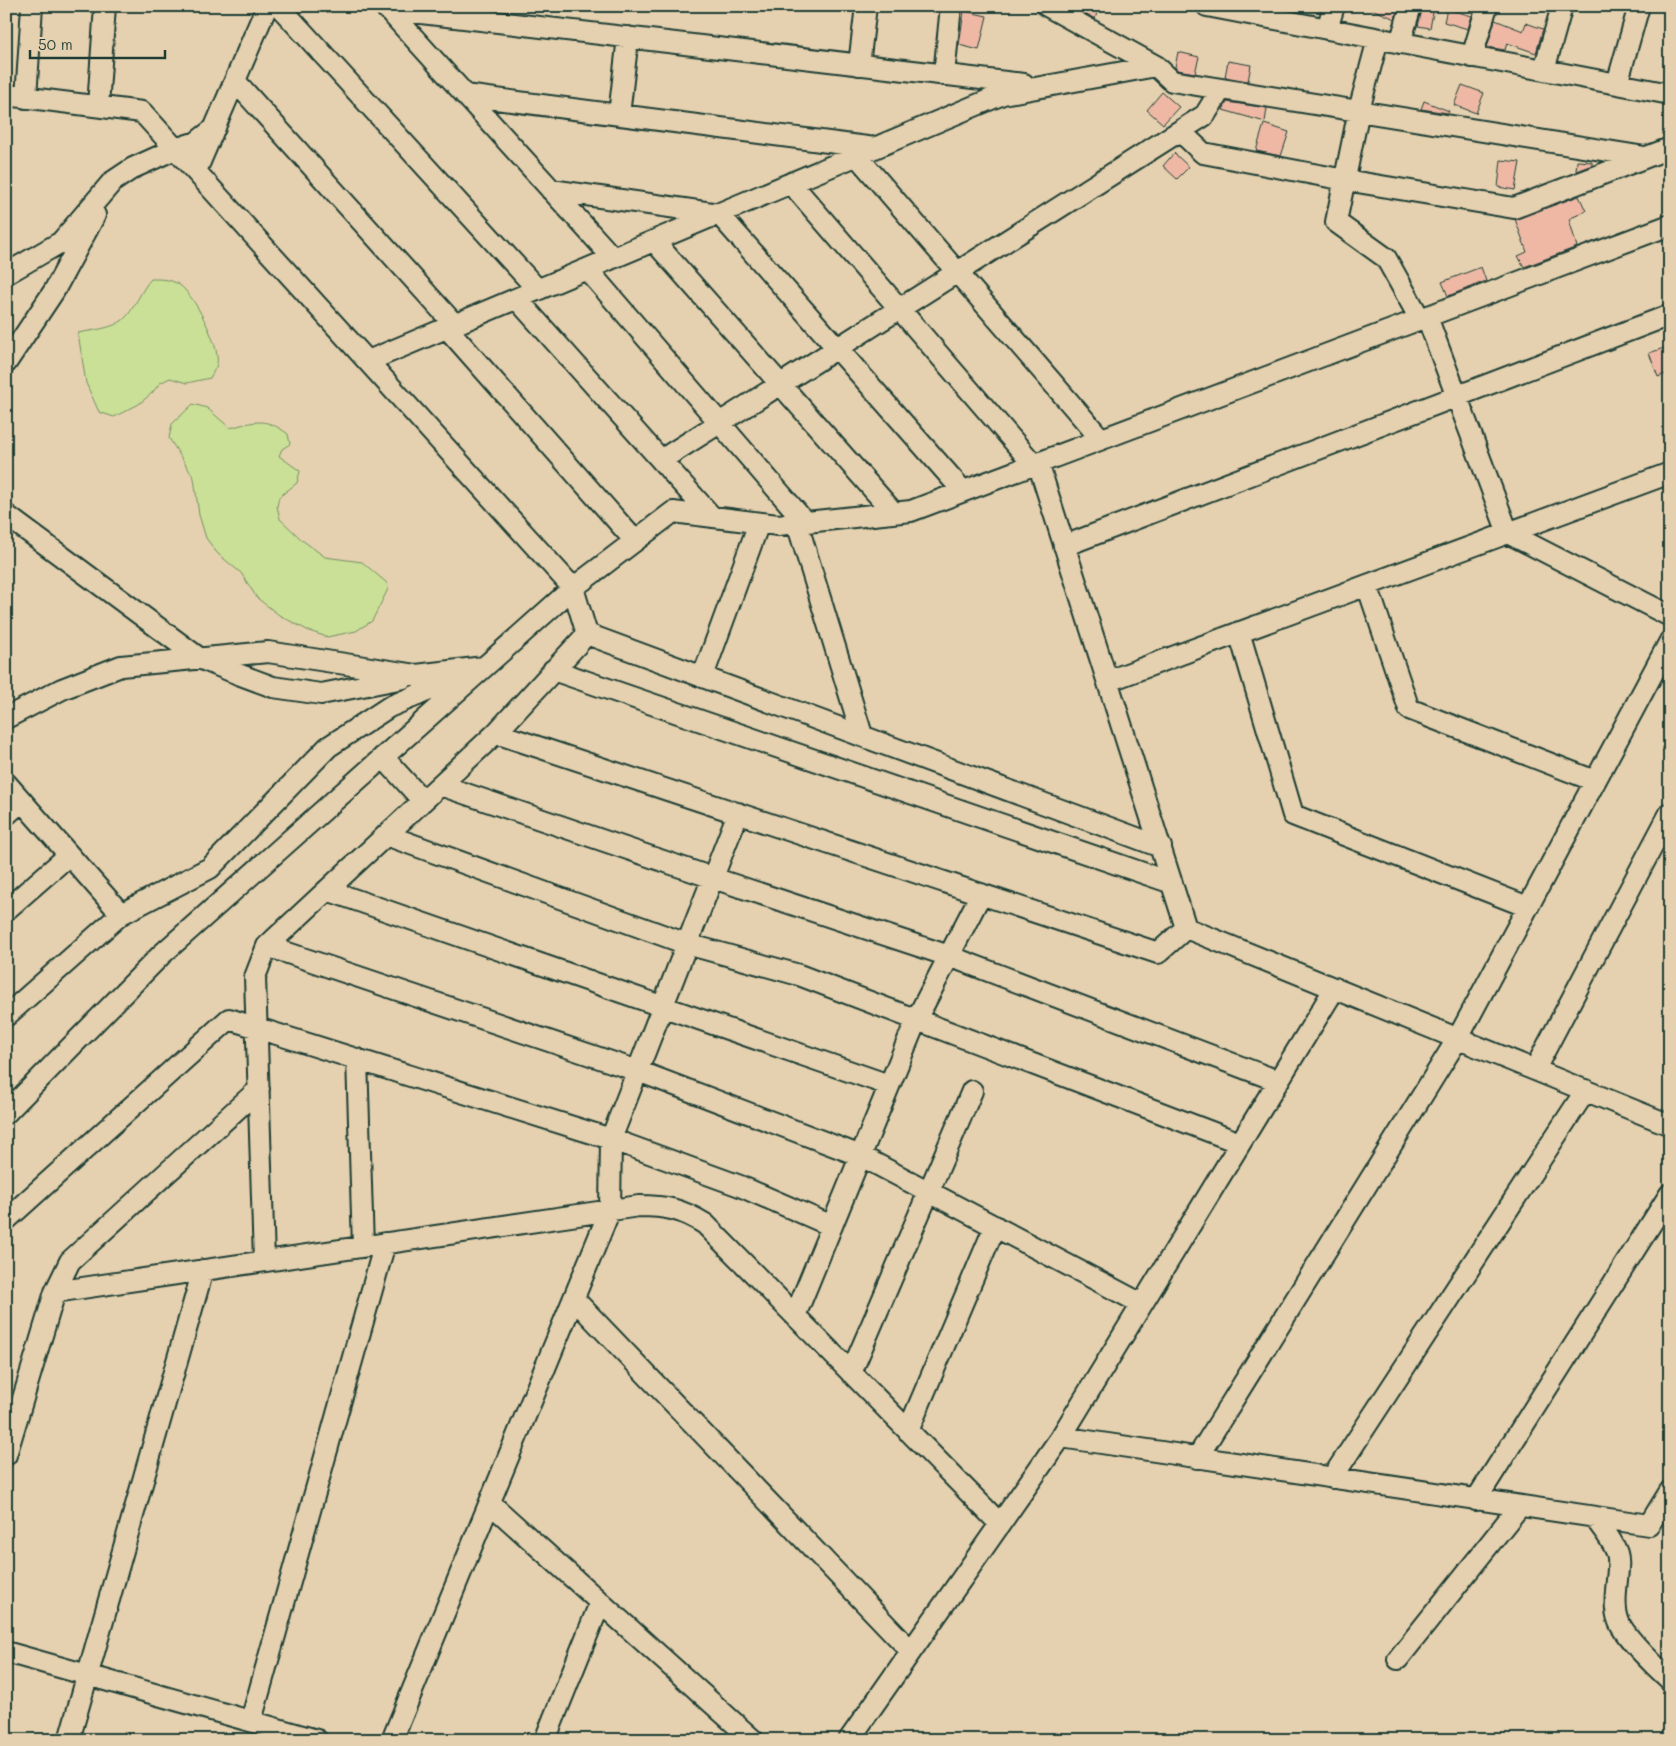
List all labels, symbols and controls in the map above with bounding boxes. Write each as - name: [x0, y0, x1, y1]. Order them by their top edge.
- scale bar: [30, 28, 165, 60]
- text: 50 m: [38, 34, 73, 54]

